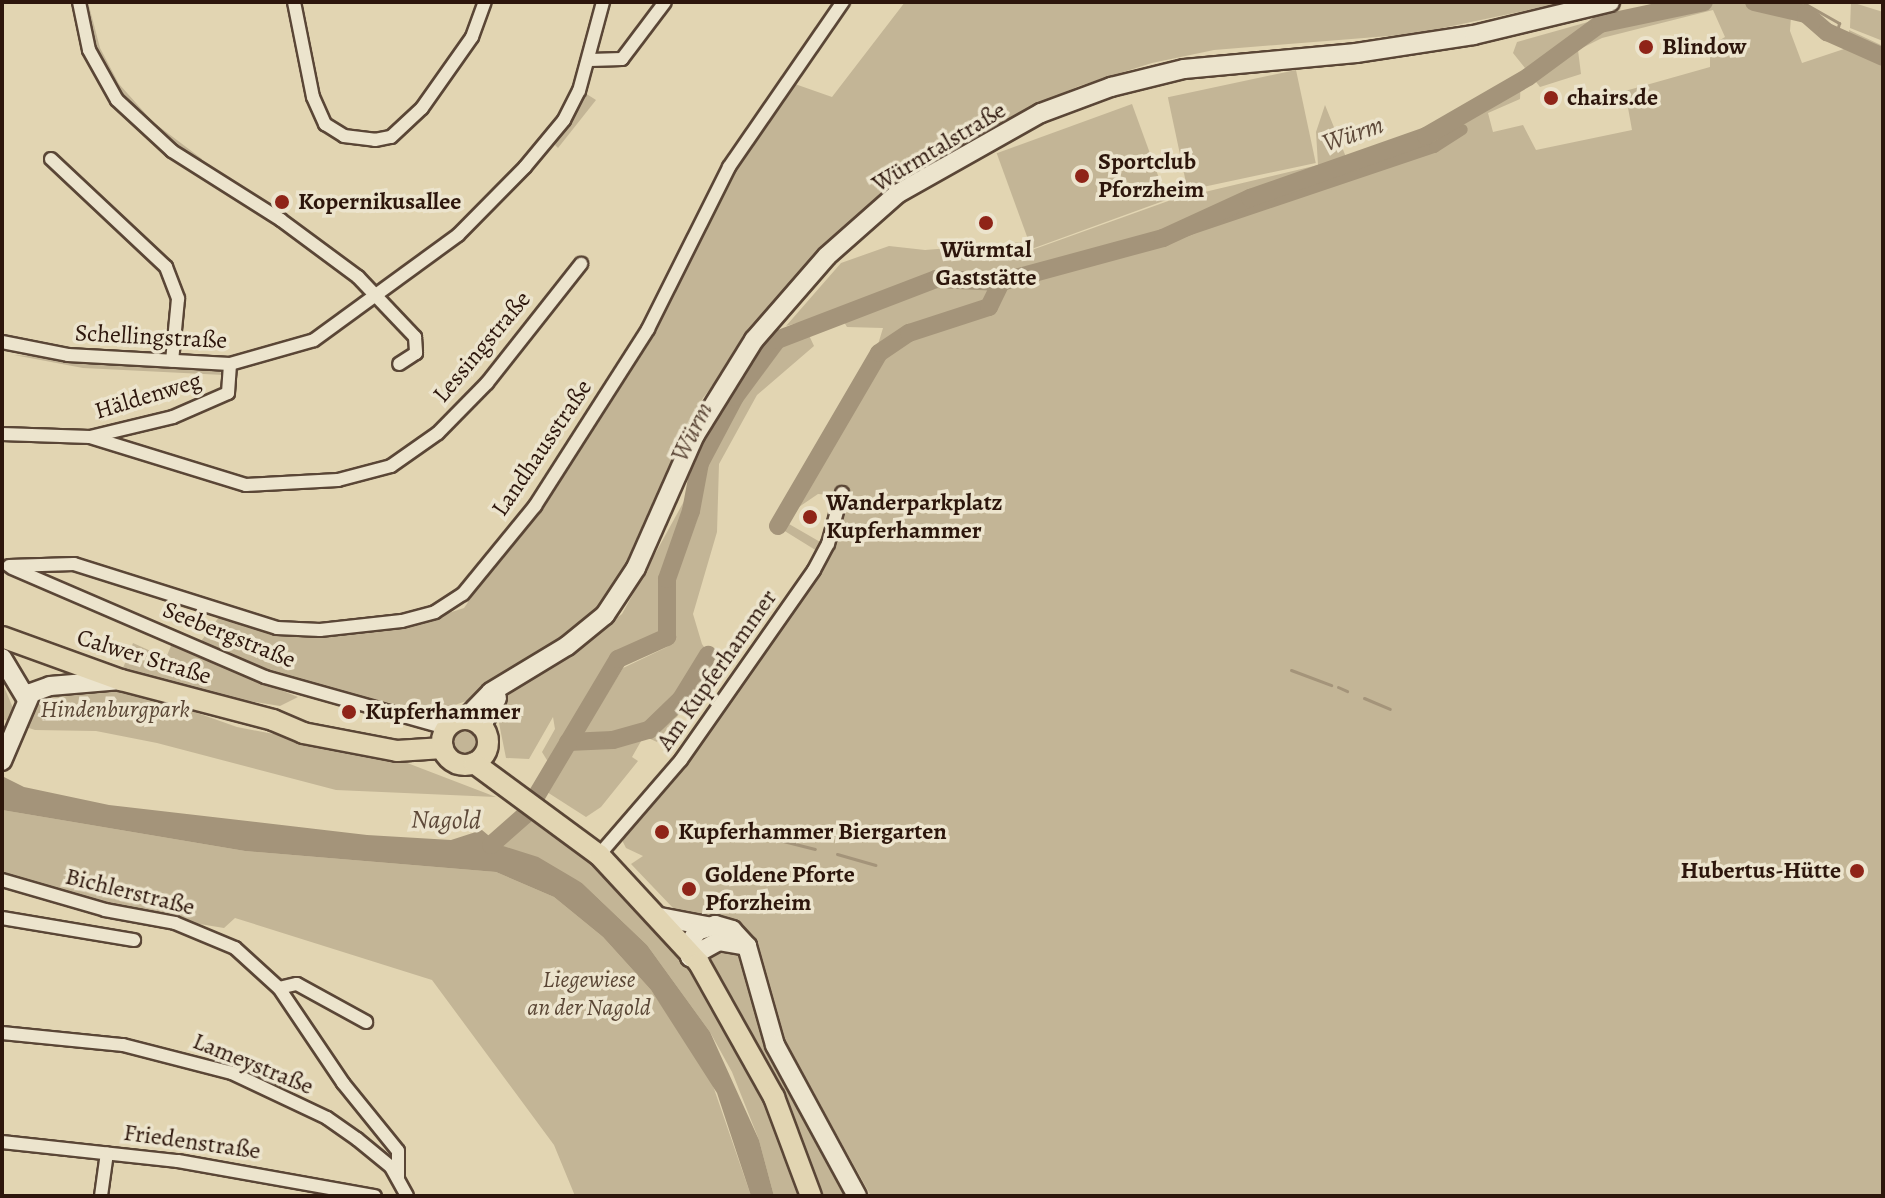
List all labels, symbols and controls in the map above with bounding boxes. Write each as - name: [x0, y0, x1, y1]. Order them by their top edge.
- place label: Blindow: [1662, 33, 1746, 61]
- marker: Blindow: [1637, 38, 1655, 56]
- place label: chairs.de: [1567, 84, 1658, 112]
- marker: chairs.de: [1542, 89, 1560, 107]
- street label: Würmtalstraße: [867, 96, 1011, 198]
- water label: Würm: [1318, 109, 1388, 159]
- place label: Sportclub Pforzheim: [1098, 148, 1204, 204]
- marker: Sportclub Pforzheim: [1073, 167, 1091, 185]
- place label: Kopernikusallee: [298, 188, 461, 216]
- marker: Kopernikusallee: [273, 193, 291, 211]
- marker: Würmtal Gaststätte: [977, 214, 995, 232]
- place label: Würmtal Gaststätte: [935, 236, 1037, 292]
- street label: Lessingstraße: [427, 285, 537, 409]
- street label: Schellingstraße: [74, 319, 228, 355]
- street label: Häldenweg: [91, 366, 205, 426]
- street label: Landhausstraße: [486, 374, 598, 522]
- water label: Würm: [664, 397, 720, 467]
- place label: Wanderparkplatz Kupferhammer: [826, 489, 1003, 545]
- marker: Wanderparkplatz Kupferhammer: [801, 508, 819, 526]
- street label: Am Kupferhammer: [651, 584, 783, 756]
- street label: Seebergstraße: [158, 595, 300, 675]
- street label: Calwer Straße: [73, 623, 215, 691]
- park label: Hindenburgpark: [40, 696, 190, 724]
- place label: Kupferhammer: [365, 698, 521, 726]
- marker: Kupferhammer: [340, 703, 358, 721]
- water label: Nagold: [411, 804, 481, 836]
- place label: Kupferhammer Biergarten: [678, 818, 947, 846]
- marker: Kupferhammer Biergarten: [653, 823, 671, 841]
- place label: Hubertus-Hütte: [1680, 857, 1841, 885]
- place label: Goldene Pforte Pforzheim: [705, 861, 855, 917]
- street label: Bichlerstraße: [62, 862, 198, 922]
- marker: Hubertus-Hütte: [1848, 862, 1866, 880]
- marker: Goldene Pforte Pforzheim: [680, 880, 698, 898]
- park label: Liegewiese an der Nagold: [527, 966, 651, 1022]
- street label: Lameystraße: [189, 1027, 317, 1101]
- street label: Friedenstraße: [122, 1118, 262, 1166]

